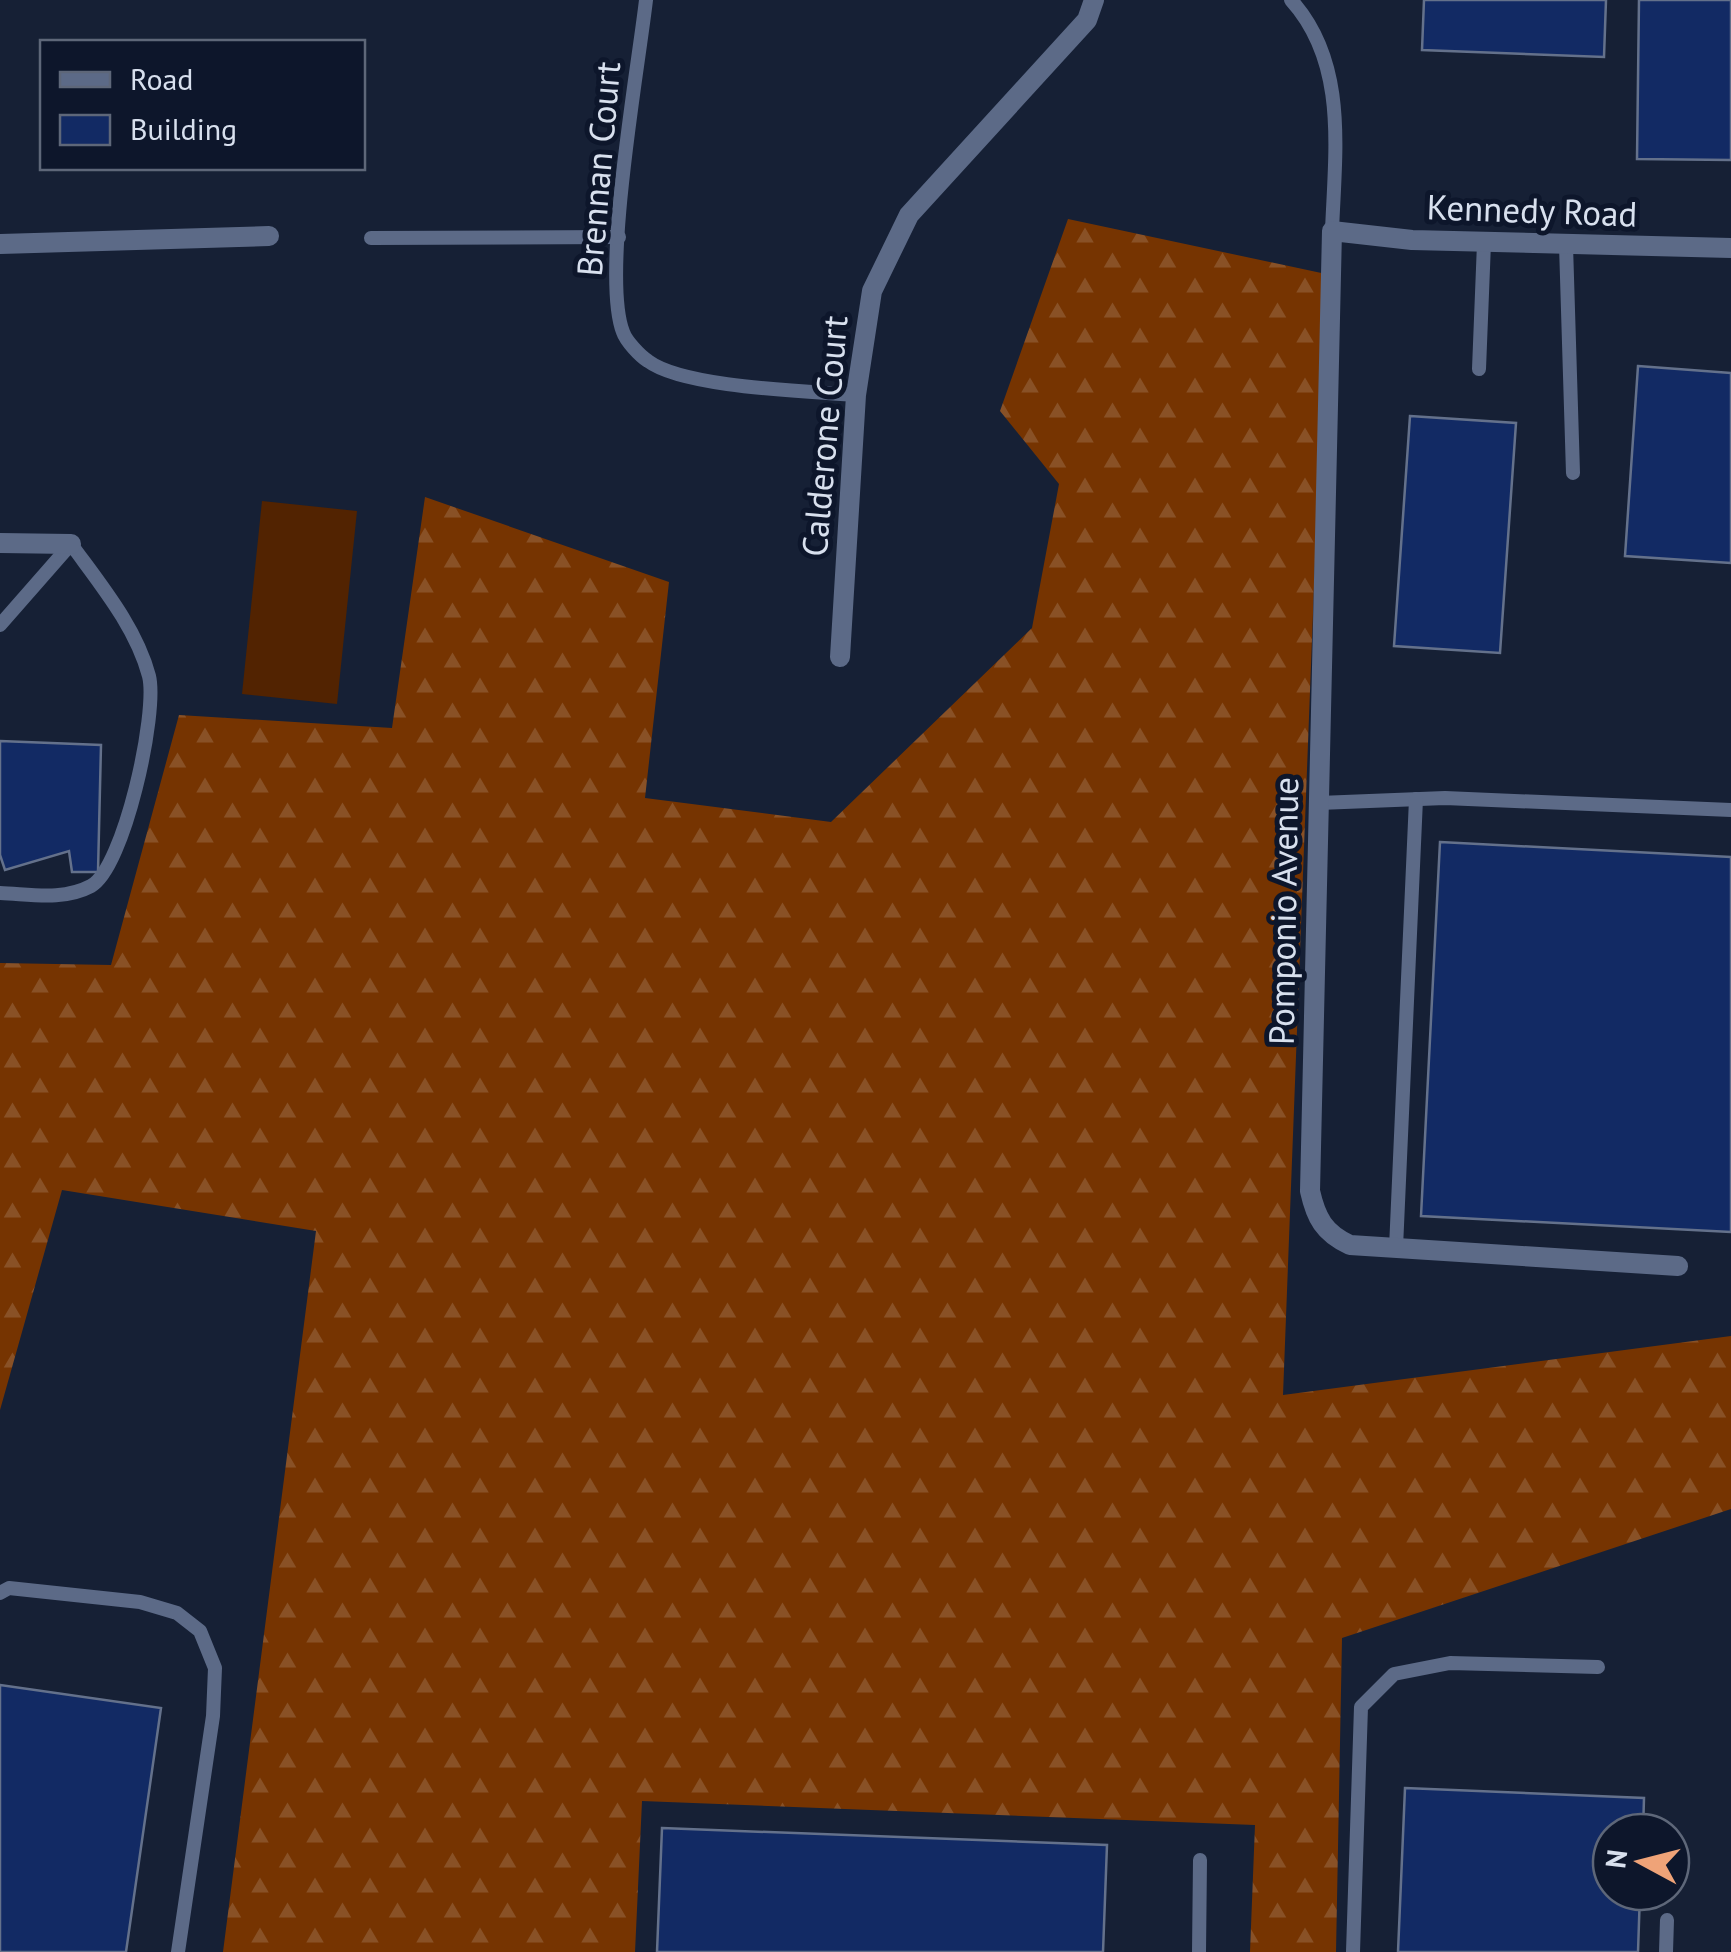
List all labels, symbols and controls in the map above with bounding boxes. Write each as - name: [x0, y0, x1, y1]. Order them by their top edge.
- legend: [40, 40, 365, 170]
- text: Road: [130, 59, 194, 98]
- street label: Brennan Court: [566, 59, 630, 278]
- text: Building: [130, 109, 237, 148]
- street label: Kennedy Road: [1426, 183, 1638, 237]
- street label: Calderone Court: [791, 313, 857, 558]
- street label: Pomponio Avenue: [1258, 777, 1308, 1045]
- north arrow: [1591, 1812, 1691, 1912]
- text: N: [1596, 1848, 1635, 1870]

